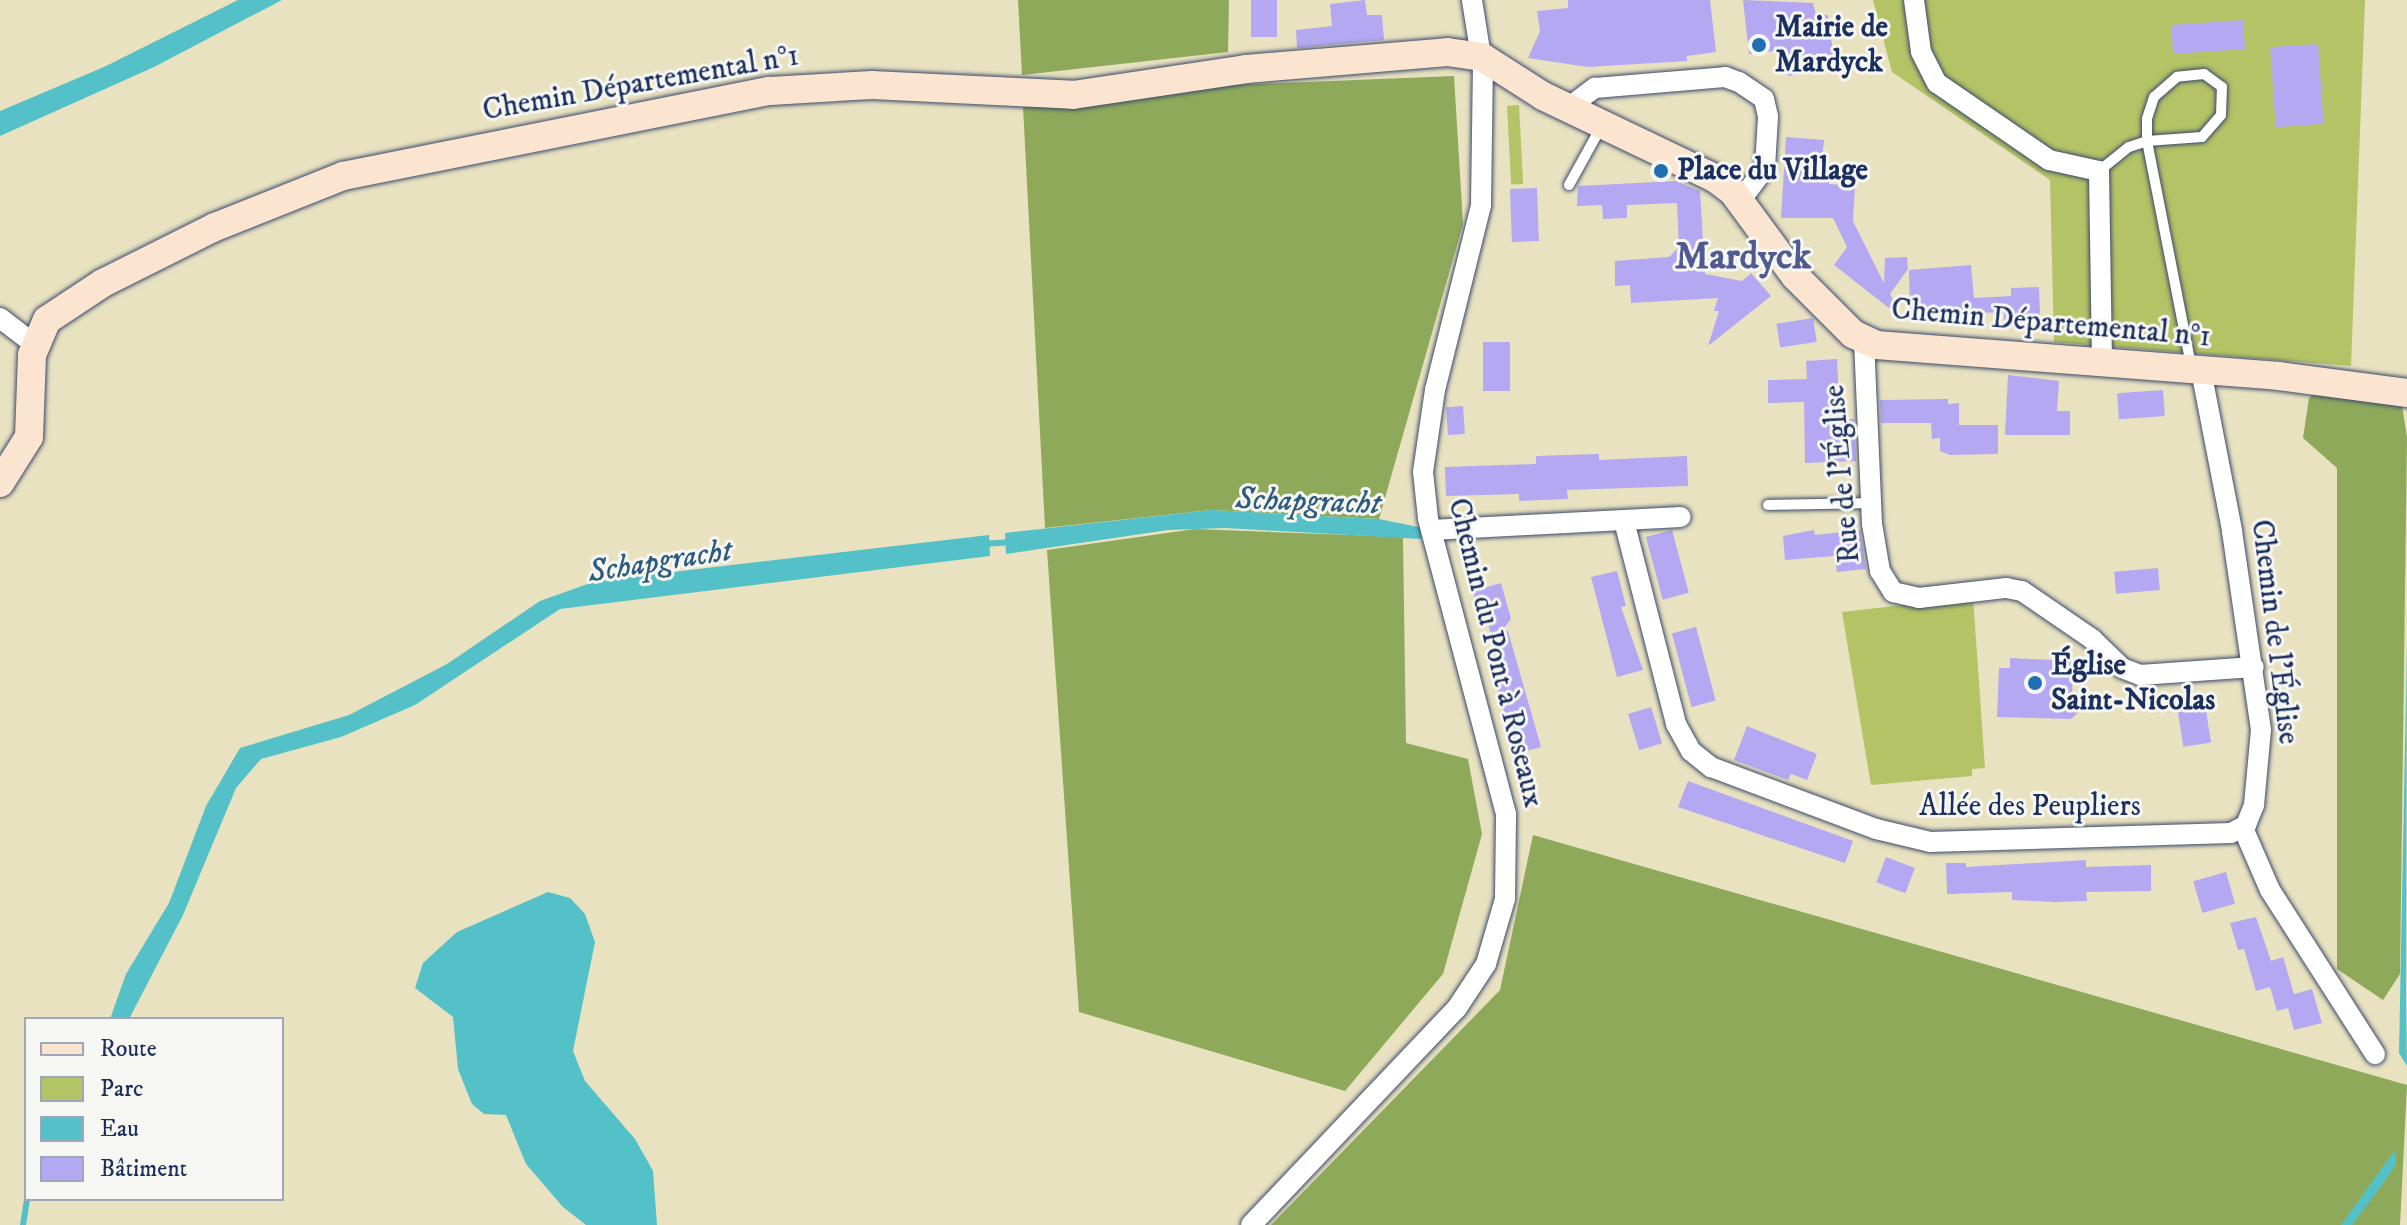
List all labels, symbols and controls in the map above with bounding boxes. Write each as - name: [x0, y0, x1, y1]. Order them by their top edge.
- place label: Mairie de Mardyck: [1775, 10, 1888, 80]
- marker: Mairie de Mardyck: [1750, 36, 1768, 54]
- street label: Chemin Départemental n°1: [480, 38, 802, 130]
- place label: Place du Village: [1677, 153, 1868, 189]
- marker: Place du Village: [1652, 162, 1670, 180]
- district label: Mardyck: [1675, 235, 1811, 281]
- street label: Chemin Départemental n°1: [1890, 292, 2212, 356]
- street label: Rue de l'Église: [1817, 383, 1869, 565]
- water label: Schapgracht: [1235, 480, 1381, 524]
- street label: Chemin du Pont à Roseaux: [1439, 495, 1551, 811]
- street label: Chemin de l'Église: [2242, 518, 2306, 746]
- water label: Schapgracht: [585, 532, 735, 592]
- place label: Église Saint-Nicolas: [2051, 648, 2215, 718]
- marker: Église Saint-Nicolas: [2026, 674, 2044, 692]
- street label: Allée des Peupliers: [1919, 789, 2141, 825]
- legend: [24, 1017, 284, 1201]
- text: Route: [100, 1034, 157, 1064]
- text: Parc: [100, 1074, 143, 1104]
- text: Eau: [100, 1114, 139, 1144]
- text: Bâtiment: [100, 1154, 187, 1184]

